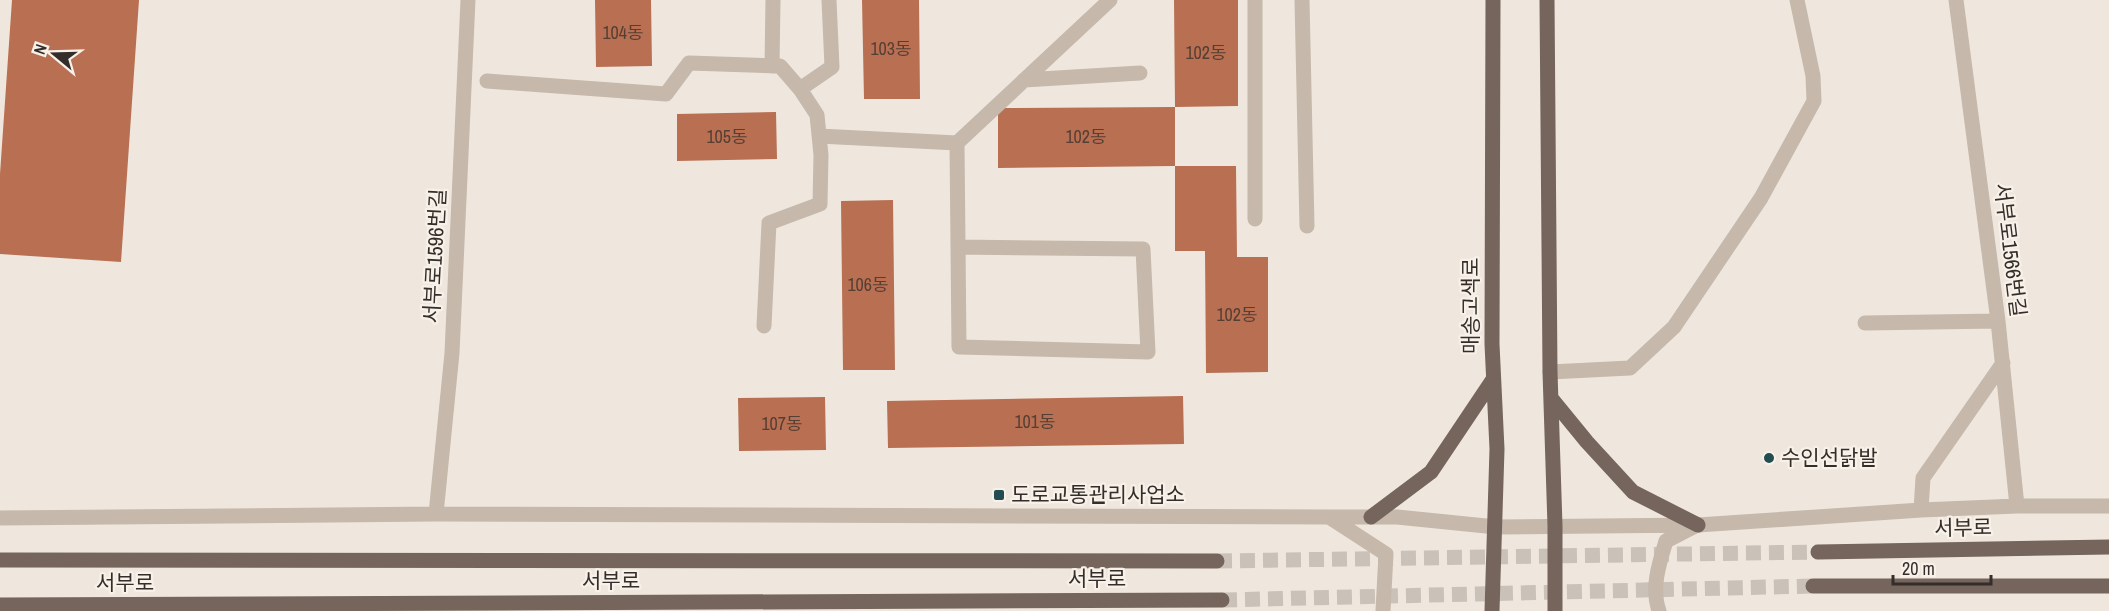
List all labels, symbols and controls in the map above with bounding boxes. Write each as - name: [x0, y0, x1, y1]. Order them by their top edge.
- house number: 104동: [602, 20, 644, 45]
- north arrow: [24, 24, 84, 84]
- house number: 103동: [870, 36, 912, 61]
- house number: 102동: [1185, 40, 1227, 65]
- text: N: [28, 41, 52, 57]
- house number: 105동: [706, 124, 748, 149]
- house number: 102동: [1065, 124, 1107, 149]
- street label: 서부로1566번길: [1988, 181, 2033, 319]
- street label: 서부로1596번길: [416, 188, 453, 324]
- street label: 매송고색로: [1456, 258, 1485, 354]
- house number: 106동: [847, 272, 889, 297]
- house number: 102동: [1216, 302, 1258, 327]
- house number: 101동: [1014, 409, 1056, 434]
- house number: 107동: [761, 411, 803, 436]
- place label: 수인선닭발: [1781, 443, 1878, 472]
- marker: 수인선닭발: [1762, 451, 1776, 465]
- place label: 도로교통관리사업소: [1011, 480, 1185, 509]
- marker: 도로교통관리사업소: [992, 488, 1006, 502]
- street label: 서부로: [1934, 512, 1992, 543]
- scale bar: [1893, 548, 1990, 586]
- text: 20 m: [1902, 556, 1935, 581]
- street label: 서부로: [1068, 564, 1126, 593]
- street label: 서부로: [582, 566, 640, 595]
- street label: 서부로: [96, 568, 154, 597]

